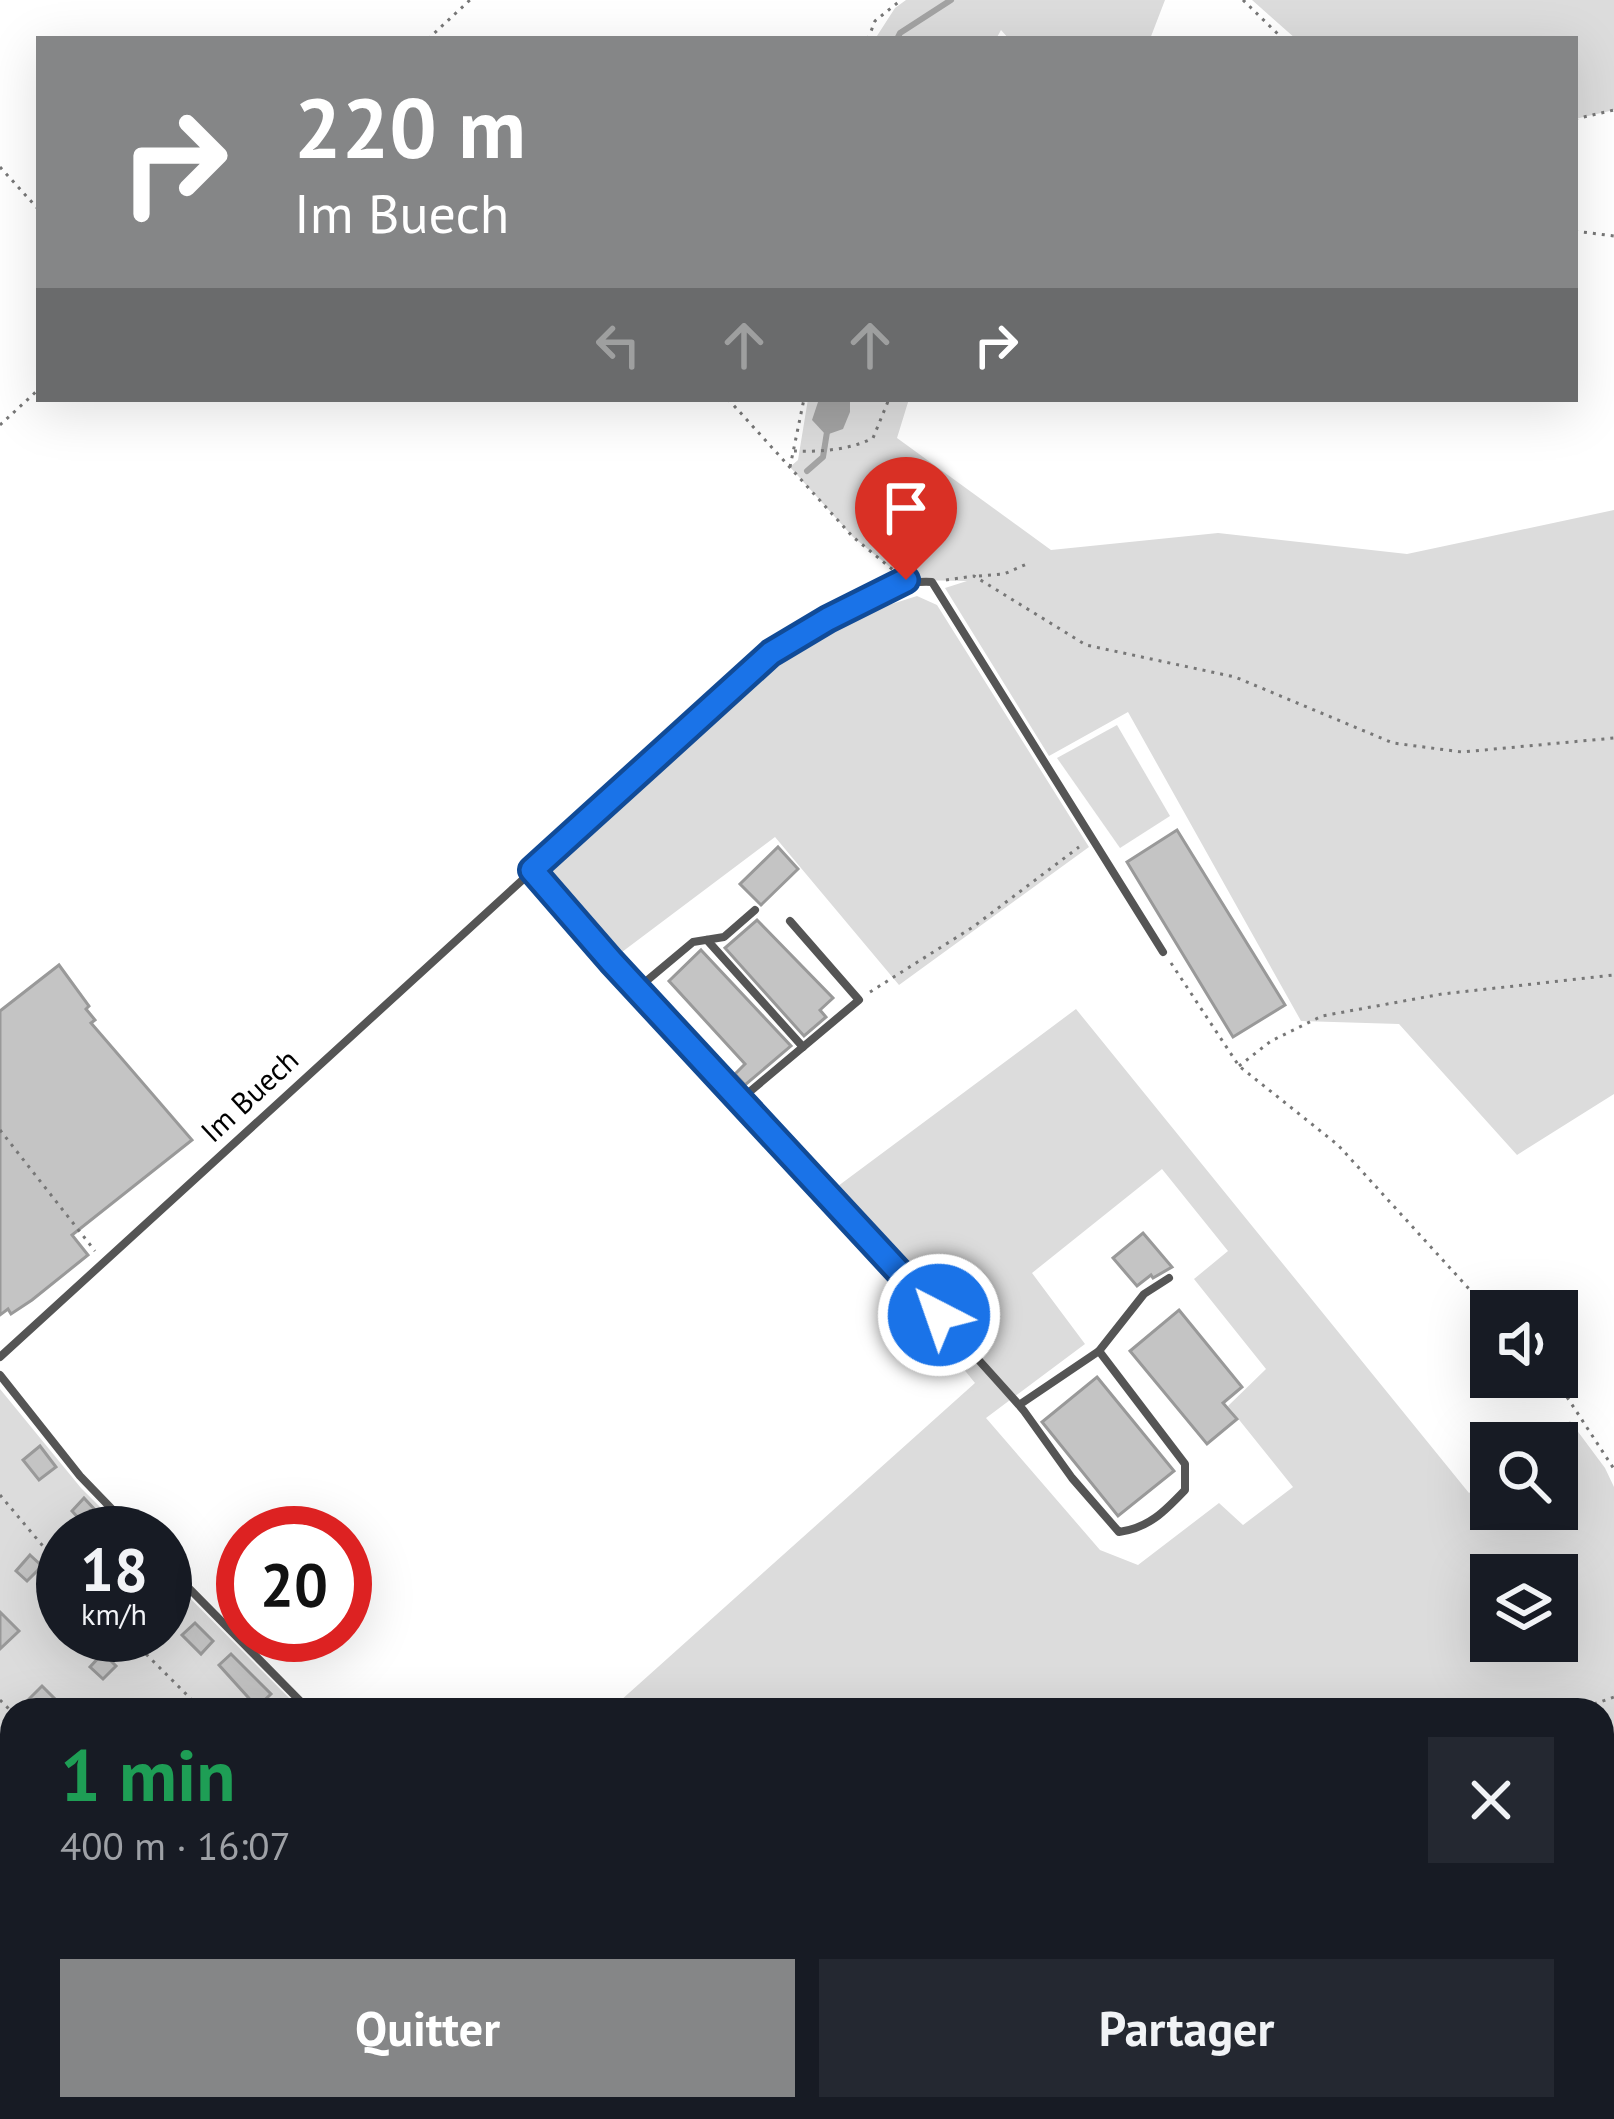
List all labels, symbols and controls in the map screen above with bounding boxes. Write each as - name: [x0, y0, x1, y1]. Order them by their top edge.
- text: 220 m: [294, 72, 526, 181]
- icon: right: [96, 84, 252, 240]
- text: Im Buech: [294, 178, 509, 248]
- icon: left: [585, 312, 651, 378]
- icon: ahead: [711, 312, 777, 378]
- icon: ahead: [837, 312, 903, 378]
- icon: right: [963, 312, 1029, 378]
- pin: [855, 457, 957, 580]
- icon: arrive: [873, 475, 939, 541]
- street label: Im Buech: [192, 1040, 306, 1150]
- position arrow: [876, 1252, 1002, 1378]
- map controls: [1470, 1290, 1578, 1662]
- button: sound: [1470, 1290, 1578, 1398]
- button: search: [1470, 1422, 1578, 1530]
- speed limit sign: 20: [216, 1506, 372, 1662]
- text: 18: [80, 1530, 148, 1608]
- button: layers: [1470, 1554, 1578, 1662]
- text: km/h: [81, 1594, 147, 1633]
- text: 1 min: [60, 1728, 236, 1821]
- button: close: [1428, 1737, 1554, 1863]
- text: 400 m · 16:07: [60, 1820, 291, 1871]
- button: Quitter: [60, 1959, 795, 2097]
- button: Partager: [819, 1959, 1554, 2097]

